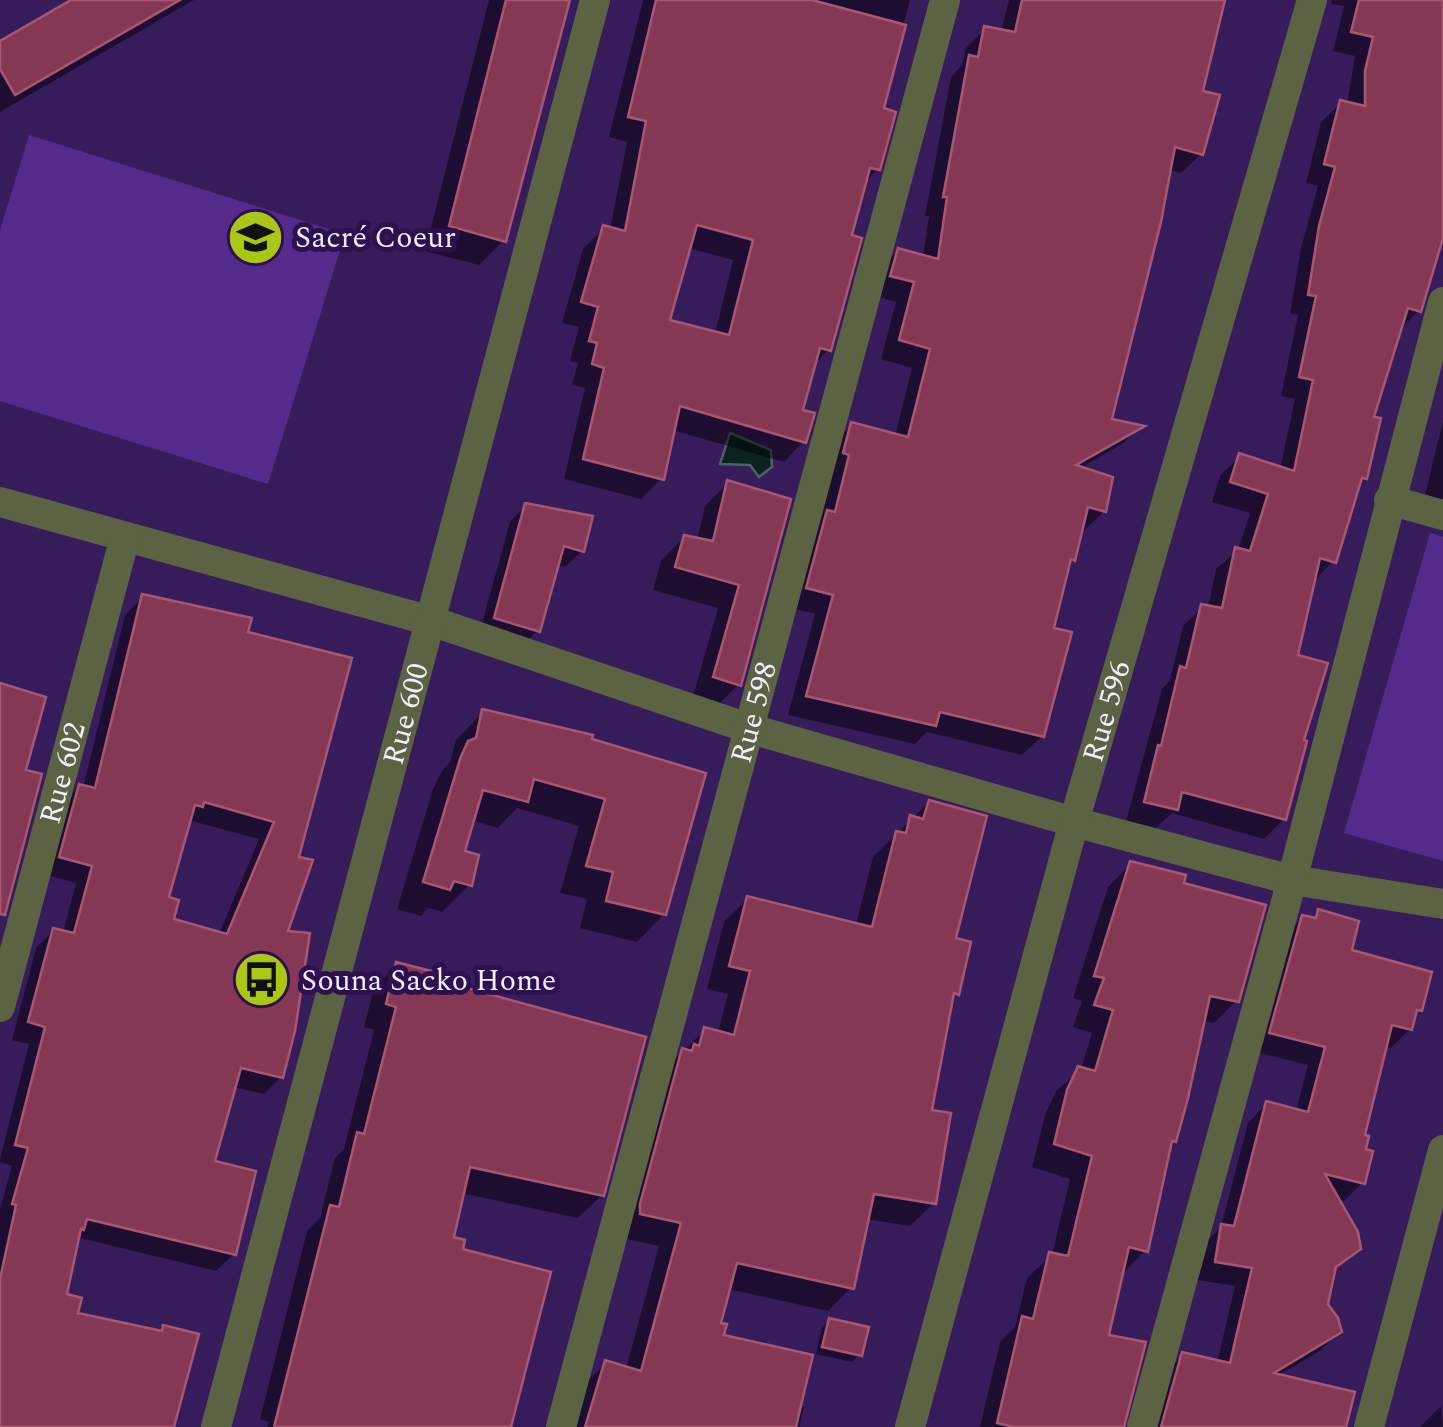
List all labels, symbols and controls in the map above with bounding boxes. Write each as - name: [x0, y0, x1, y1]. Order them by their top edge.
- school or university icon: Sacré Coeur: [226, 207, 286, 267]
- place label: Sacré Coeur: [295, 215, 456, 261]
- street label: Rue 596: [1070, 655, 1144, 768]
- street label: Rue 598: [719, 657, 790, 769]
- street label: Rue 600: [371, 658, 442, 770]
- street label: Rue 602: [28, 717, 99, 829]
- bus stop icon: Souna Sacko Home: [232, 950, 292, 1010]
- place label: Souna Sacko Home: [301, 958, 556, 1004]

